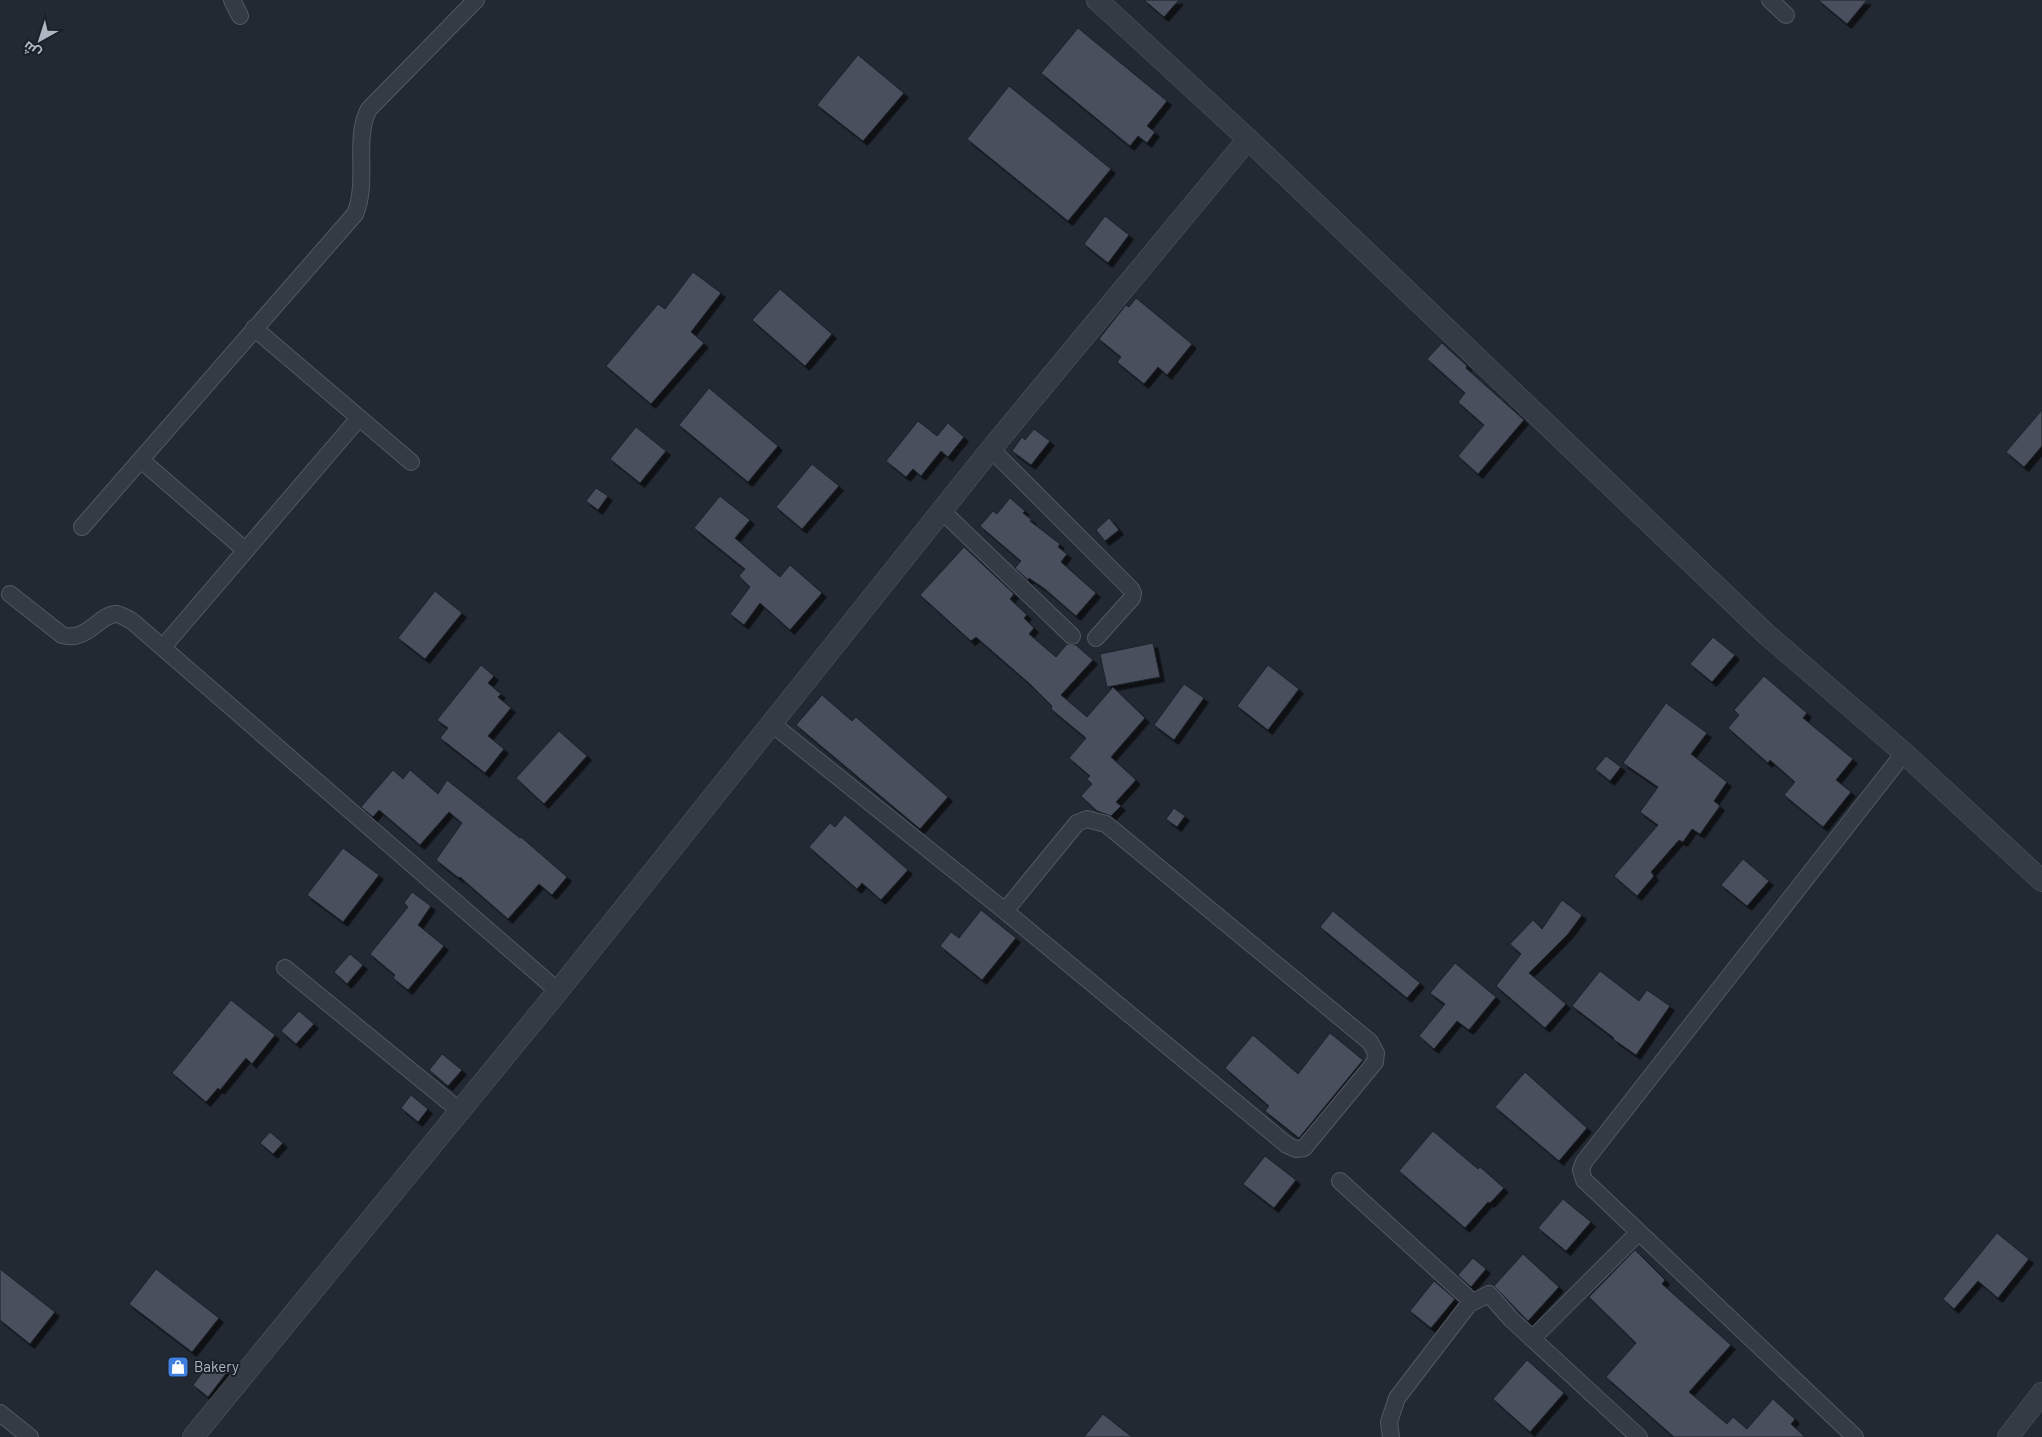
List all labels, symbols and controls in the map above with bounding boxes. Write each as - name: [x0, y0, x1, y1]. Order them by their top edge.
- north arrow: [15, 15, 65, 65]
- text: ش: [19, 37, 44, 63]
- shop icon: Bakery: [166, 1355, 190, 1379]
- place label: Bakery: [194, 1357, 239, 1375]

